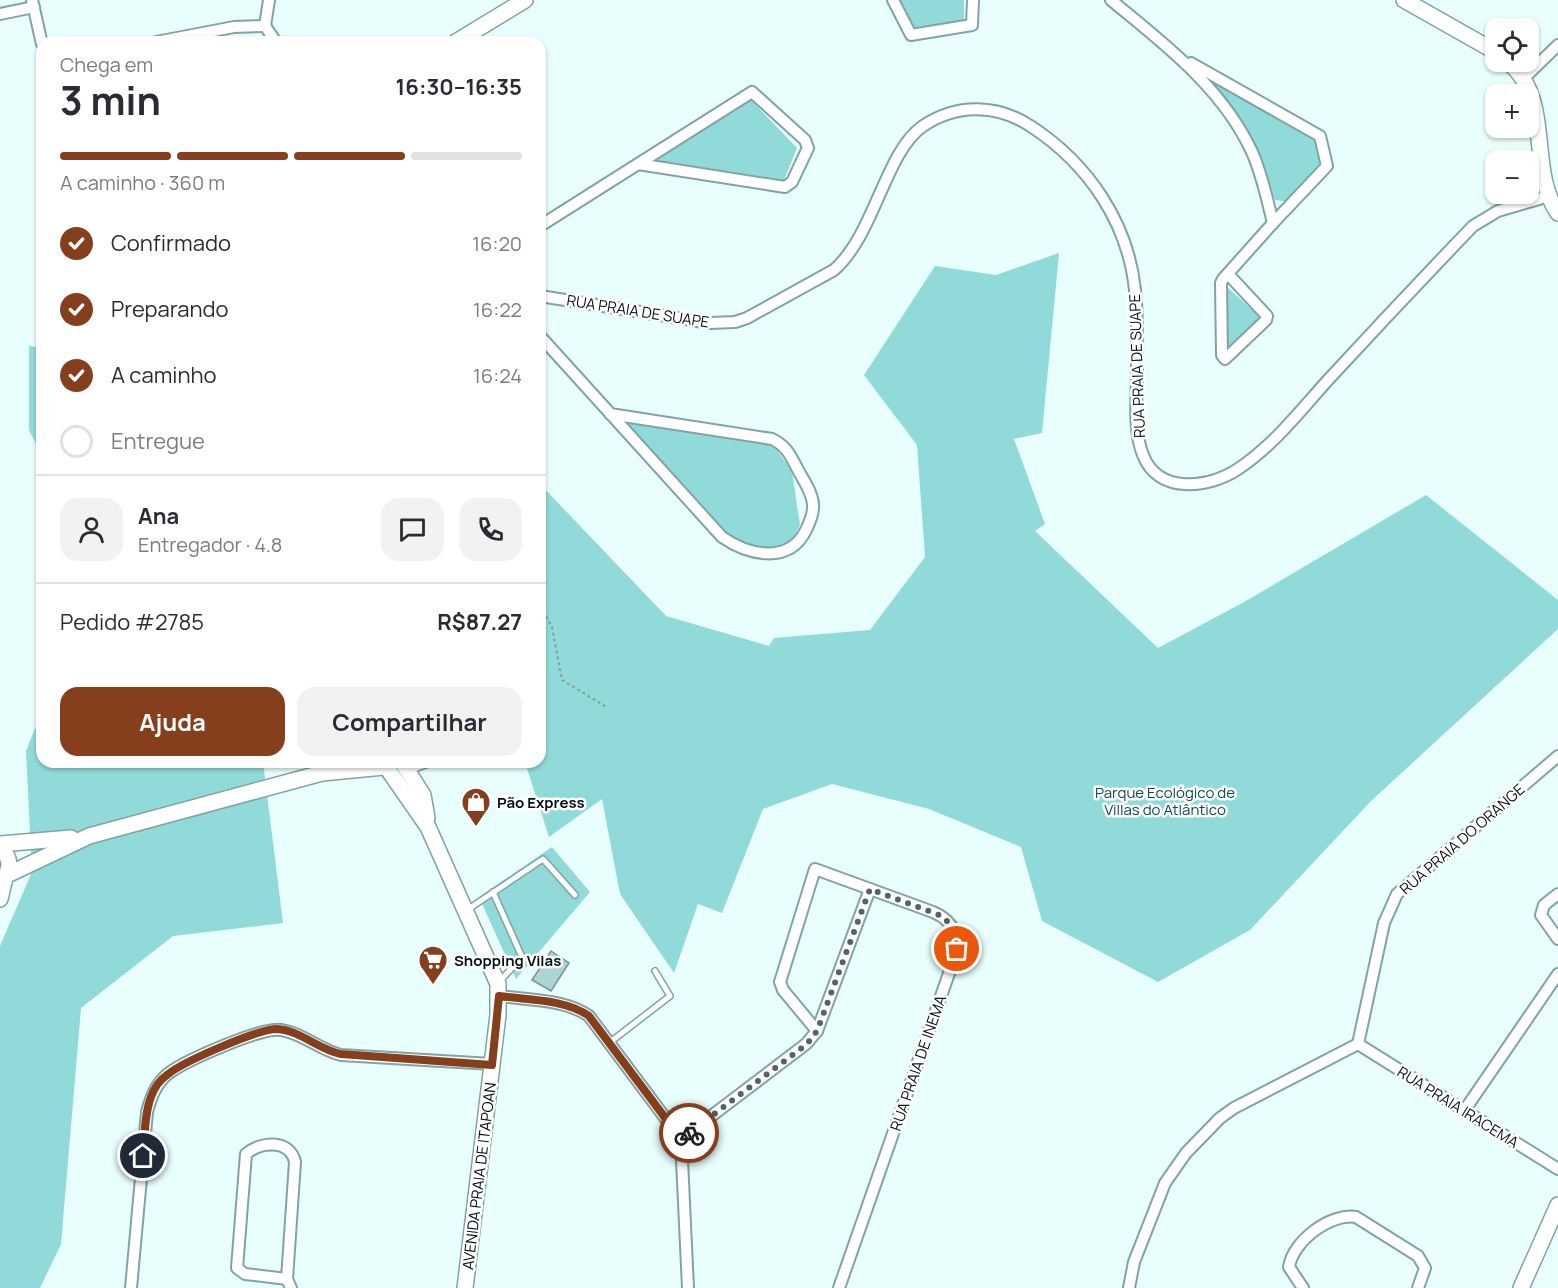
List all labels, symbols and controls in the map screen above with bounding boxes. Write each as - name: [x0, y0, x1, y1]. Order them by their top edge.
- map controls: [1485, 18, 1539, 204]
- button: locate: [1485, 18, 1539, 72]
- text: Chega em: [60, 51, 153, 78]
- text: 16:30–16:35: [396, 72, 522, 102]
- text: 3 min: [60, 73, 161, 127]
- button: +: [1485, 84, 1539, 138]
- button: −: [1485, 150, 1539, 204]
- text: A caminho · 360 m: [60, 169, 225, 196]
- icon: check: [60, 227, 93, 260]
- text: Confirmado: [111, 228, 231, 258]
- text: 16:20: [472, 230, 522, 257]
- street label: RUA PRAIA DE SUAPE: [565, 289, 711, 333]
- icon: check: [60, 293, 93, 326]
- text: Preparando: [111, 294, 229, 324]
- street label: RUA PRAIA DE SUAPE: [1124, 294, 1150, 438]
- text: 16:22: [473, 296, 522, 323]
- icon: check: [60, 359, 93, 392]
- text: A caminho: [111, 360, 217, 390]
- text: 16:24: [473, 362, 522, 389]
- text: Entregue: [111, 426, 205, 456]
- button: person: [60, 498, 123, 561]
- button: chat: [381, 498, 444, 561]
- button: phone: [459, 498, 522, 561]
- text: Ana: [138, 501, 179, 531]
- text: Entregador · 4.8: [138, 531, 282, 558]
- text: Pedido #2785: [60, 607, 204, 637]
- text: R$87.27: [437, 607, 522, 637]
- button: Ajuda: [60, 687, 285, 756]
- button: Compartilhar: [297, 687, 522, 756]
- street label: RUA PRAIA DO ORANGE: [1395, 779, 1529, 899]
- park label: Parque Ecológico de Villas do Atlântico: [1095, 782, 1235, 820]
- shop icon: Pão Express: [460, 786, 492, 828]
- place label: Pão Express: [497, 792, 585, 813]
- pin: [931, 923, 982, 974]
- icon: bag: [940, 932, 973, 965]
- supermarket icon: Shopping Vilas: [417, 944, 449, 986]
- place label: Shopping Vilas: [454, 950, 561, 971]
- street label: RUA PRAIA DE INEMA: [885, 992, 951, 1134]
- street label: RUA PRAIA IRACEMA: [1393, 1061, 1523, 1153]
- street label: AVENIDA PRAIA DE ITAPOAN: [457, 1081, 501, 1271]
- courier: [659, 1103, 719, 1163]
- icon: bike: [673, 1117, 706, 1150]
- pin: [117, 1130, 168, 1181]
- icon: home: [126, 1139, 159, 1172]

